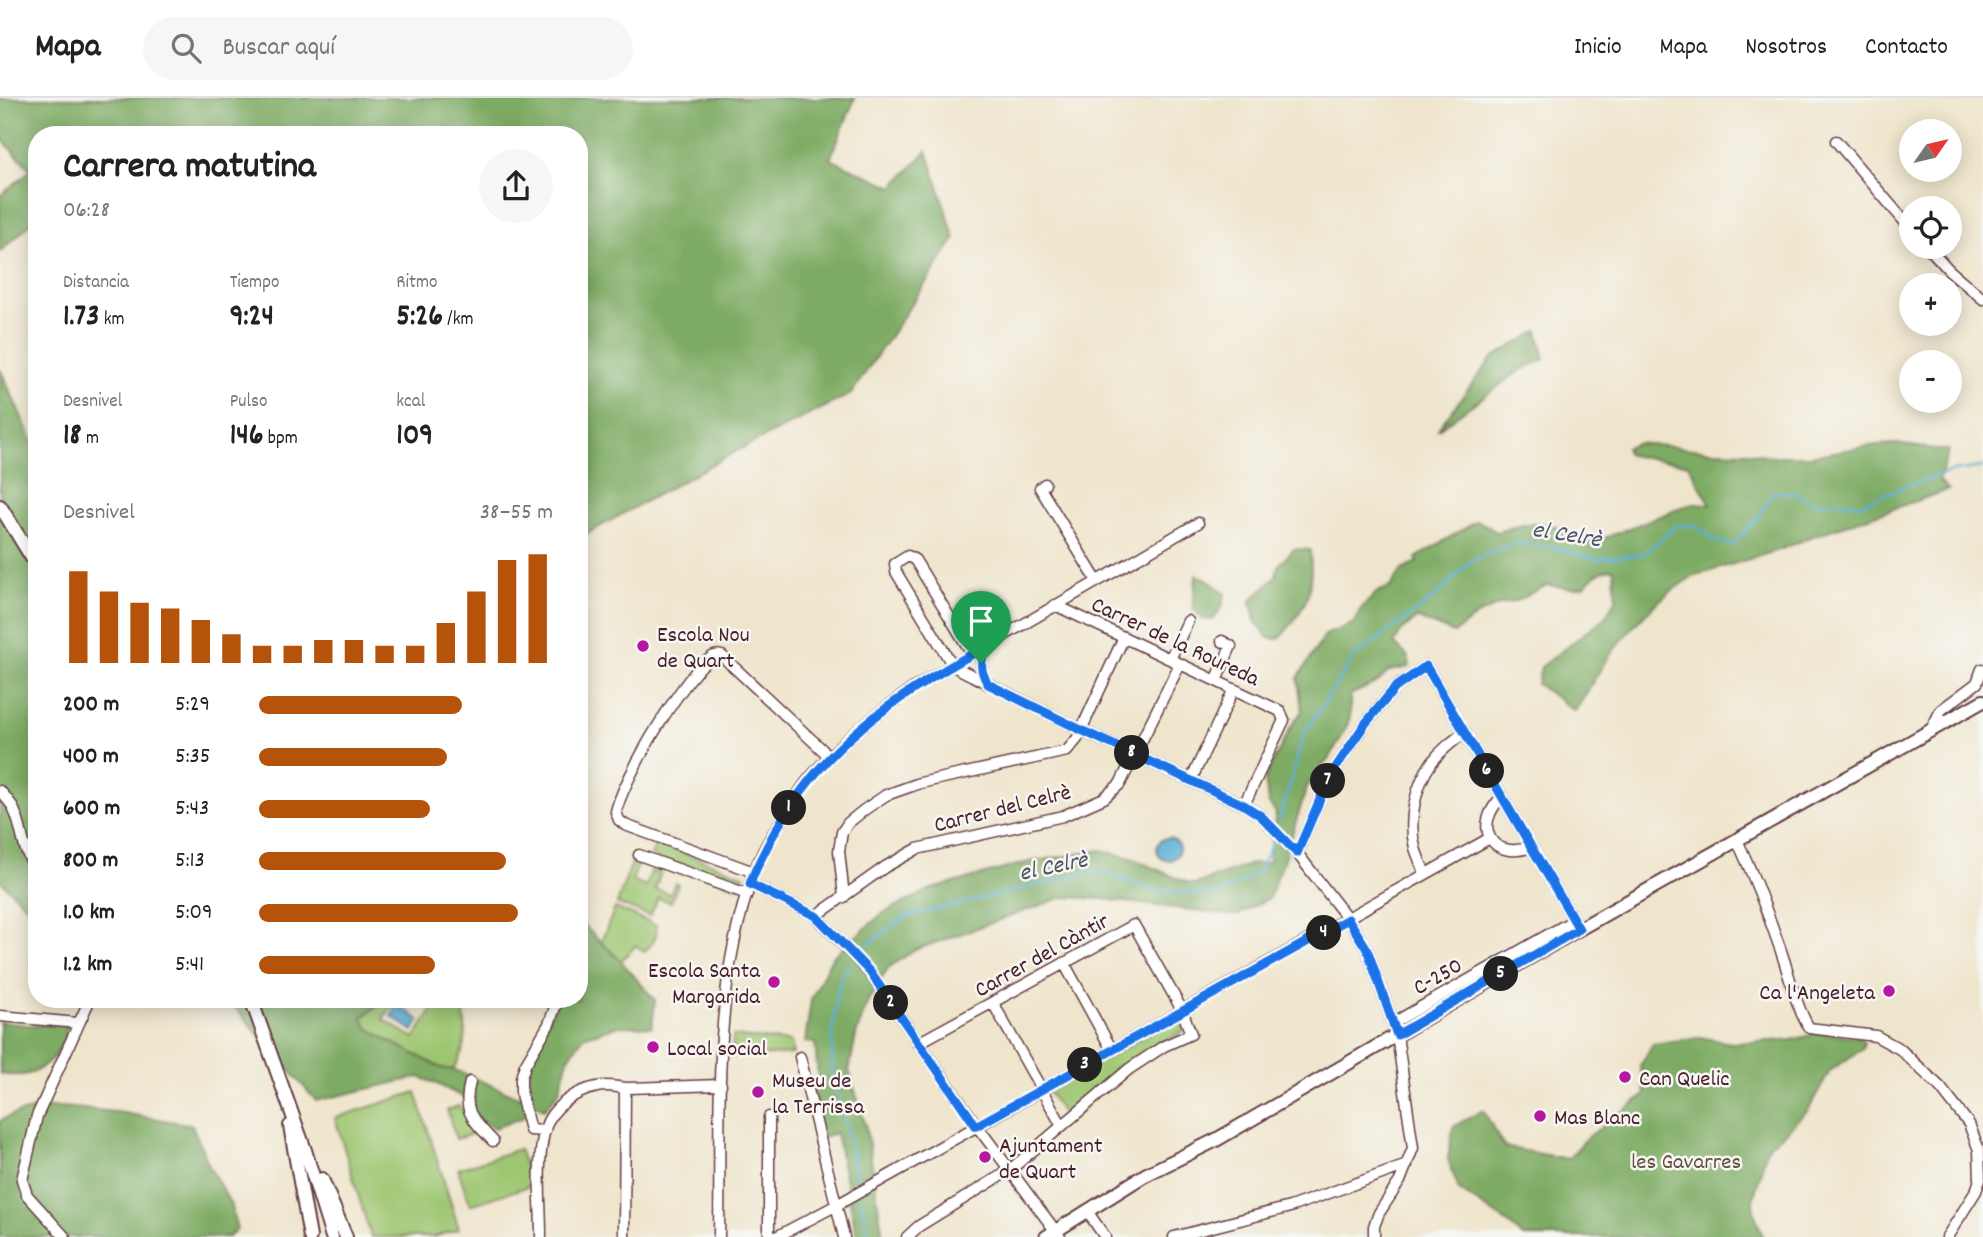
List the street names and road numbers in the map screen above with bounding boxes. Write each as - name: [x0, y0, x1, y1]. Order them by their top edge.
- street label: Carrer de la Roureda: [1085, 590, 1265, 697]
- street label: Carrer del Celrè: [931, 777, 1075, 843]
- street label: Carrer del Càntir: [969, 906, 1116, 1008]
- street label: C-250: [1408, 951, 1470, 1005]

